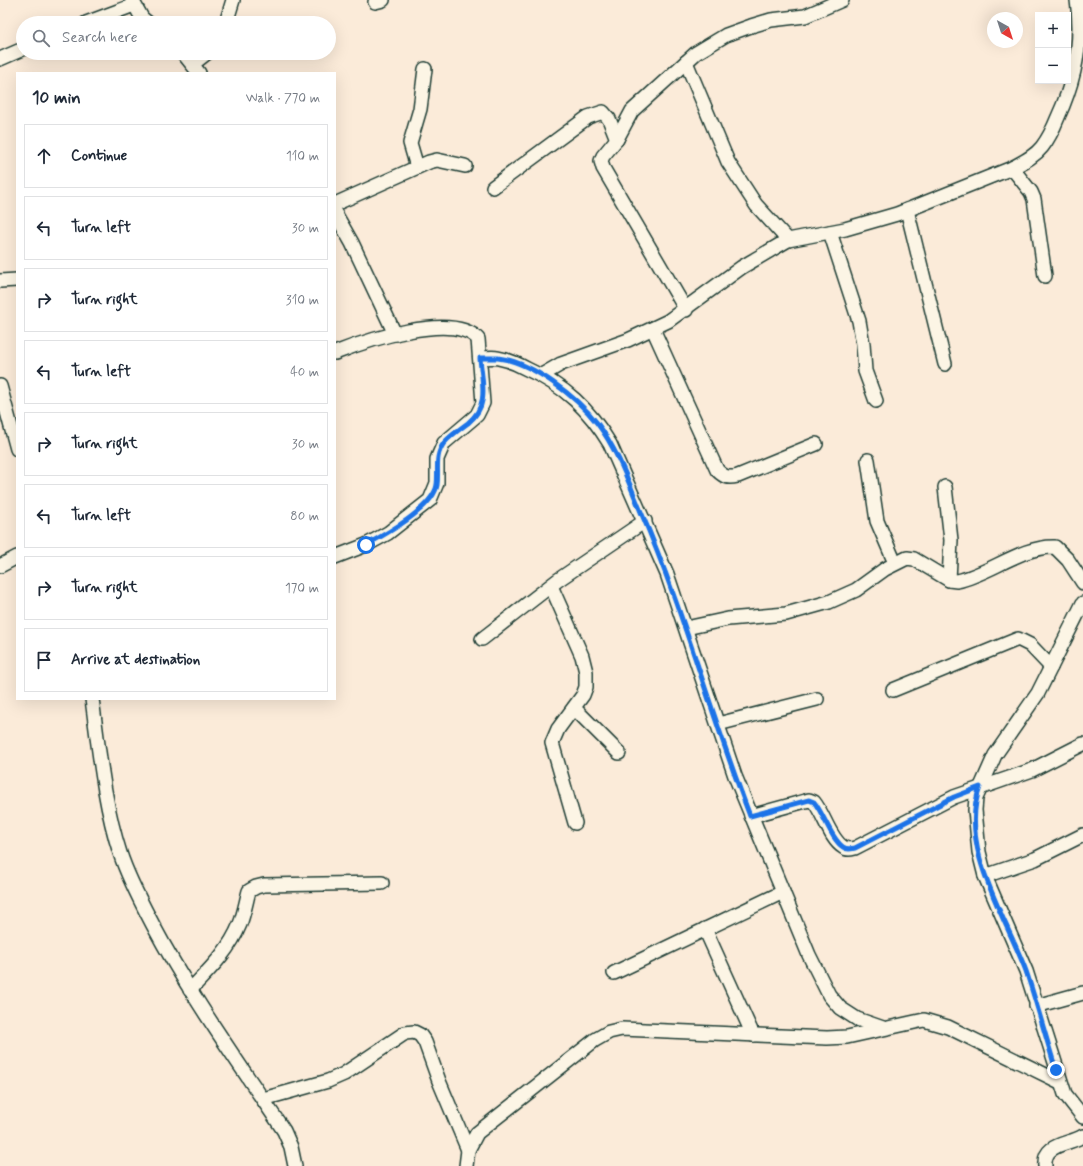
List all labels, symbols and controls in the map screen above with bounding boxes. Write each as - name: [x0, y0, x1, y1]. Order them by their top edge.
- north arrow: [987, 12, 1023, 48]
- map controls: [1035, 12, 1071, 84]
- button: +: [1035, 12, 1071, 48]
- search box: [16, 16, 336, 60]
- icon: search: [30, 27, 52, 49]
- text: Search here: [62, 28, 138, 48]
- button: −: [1035, 48, 1071, 84]
- text: 10 min: [32, 87, 81, 109]
- text: Walk · 770 m: [246, 90, 320, 107]
- icon: ahead: [33, 145, 55, 167]
- text: Continue: [71, 146, 127, 166]
- text: 110 m: [286, 148, 319, 165]
- icon: left: [33, 217, 55, 239]
- text: Turn left: [71, 218, 131, 238]
- text: 30 m: [292, 220, 319, 237]
- icon: right: [33, 289, 55, 311]
- text: Turn right: [71, 290, 138, 310]
- text: 310 m: [286, 292, 319, 309]
- icon: left: [33, 361, 55, 383]
- text: Turn left: [71, 362, 131, 382]
- text: 40 m: [290, 364, 319, 381]
- icon: right: [33, 433, 55, 455]
- text: Turn right: [71, 434, 138, 454]
- text: 30 m: [292, 436, 319, 453]
- icon: left: [33, 505, 55, 527]
- text: Turn left: [71, 506, 131, 526]
- text: 80 m: [290, 508, 319, 525]
- route start: [357, 536, 375, 554]
- icon: right: [33, 577, 55, 599]
- text: Turn right: [71, 578, 138, 598]
- text: 170 m: [285, 580, 319, 597]
- icon: arrive: [33, 649, 55, 671]
- text: Arrive at destination: [71, 650, 200, 670]
- route end: [1047, 1061, 1065, 1079]

